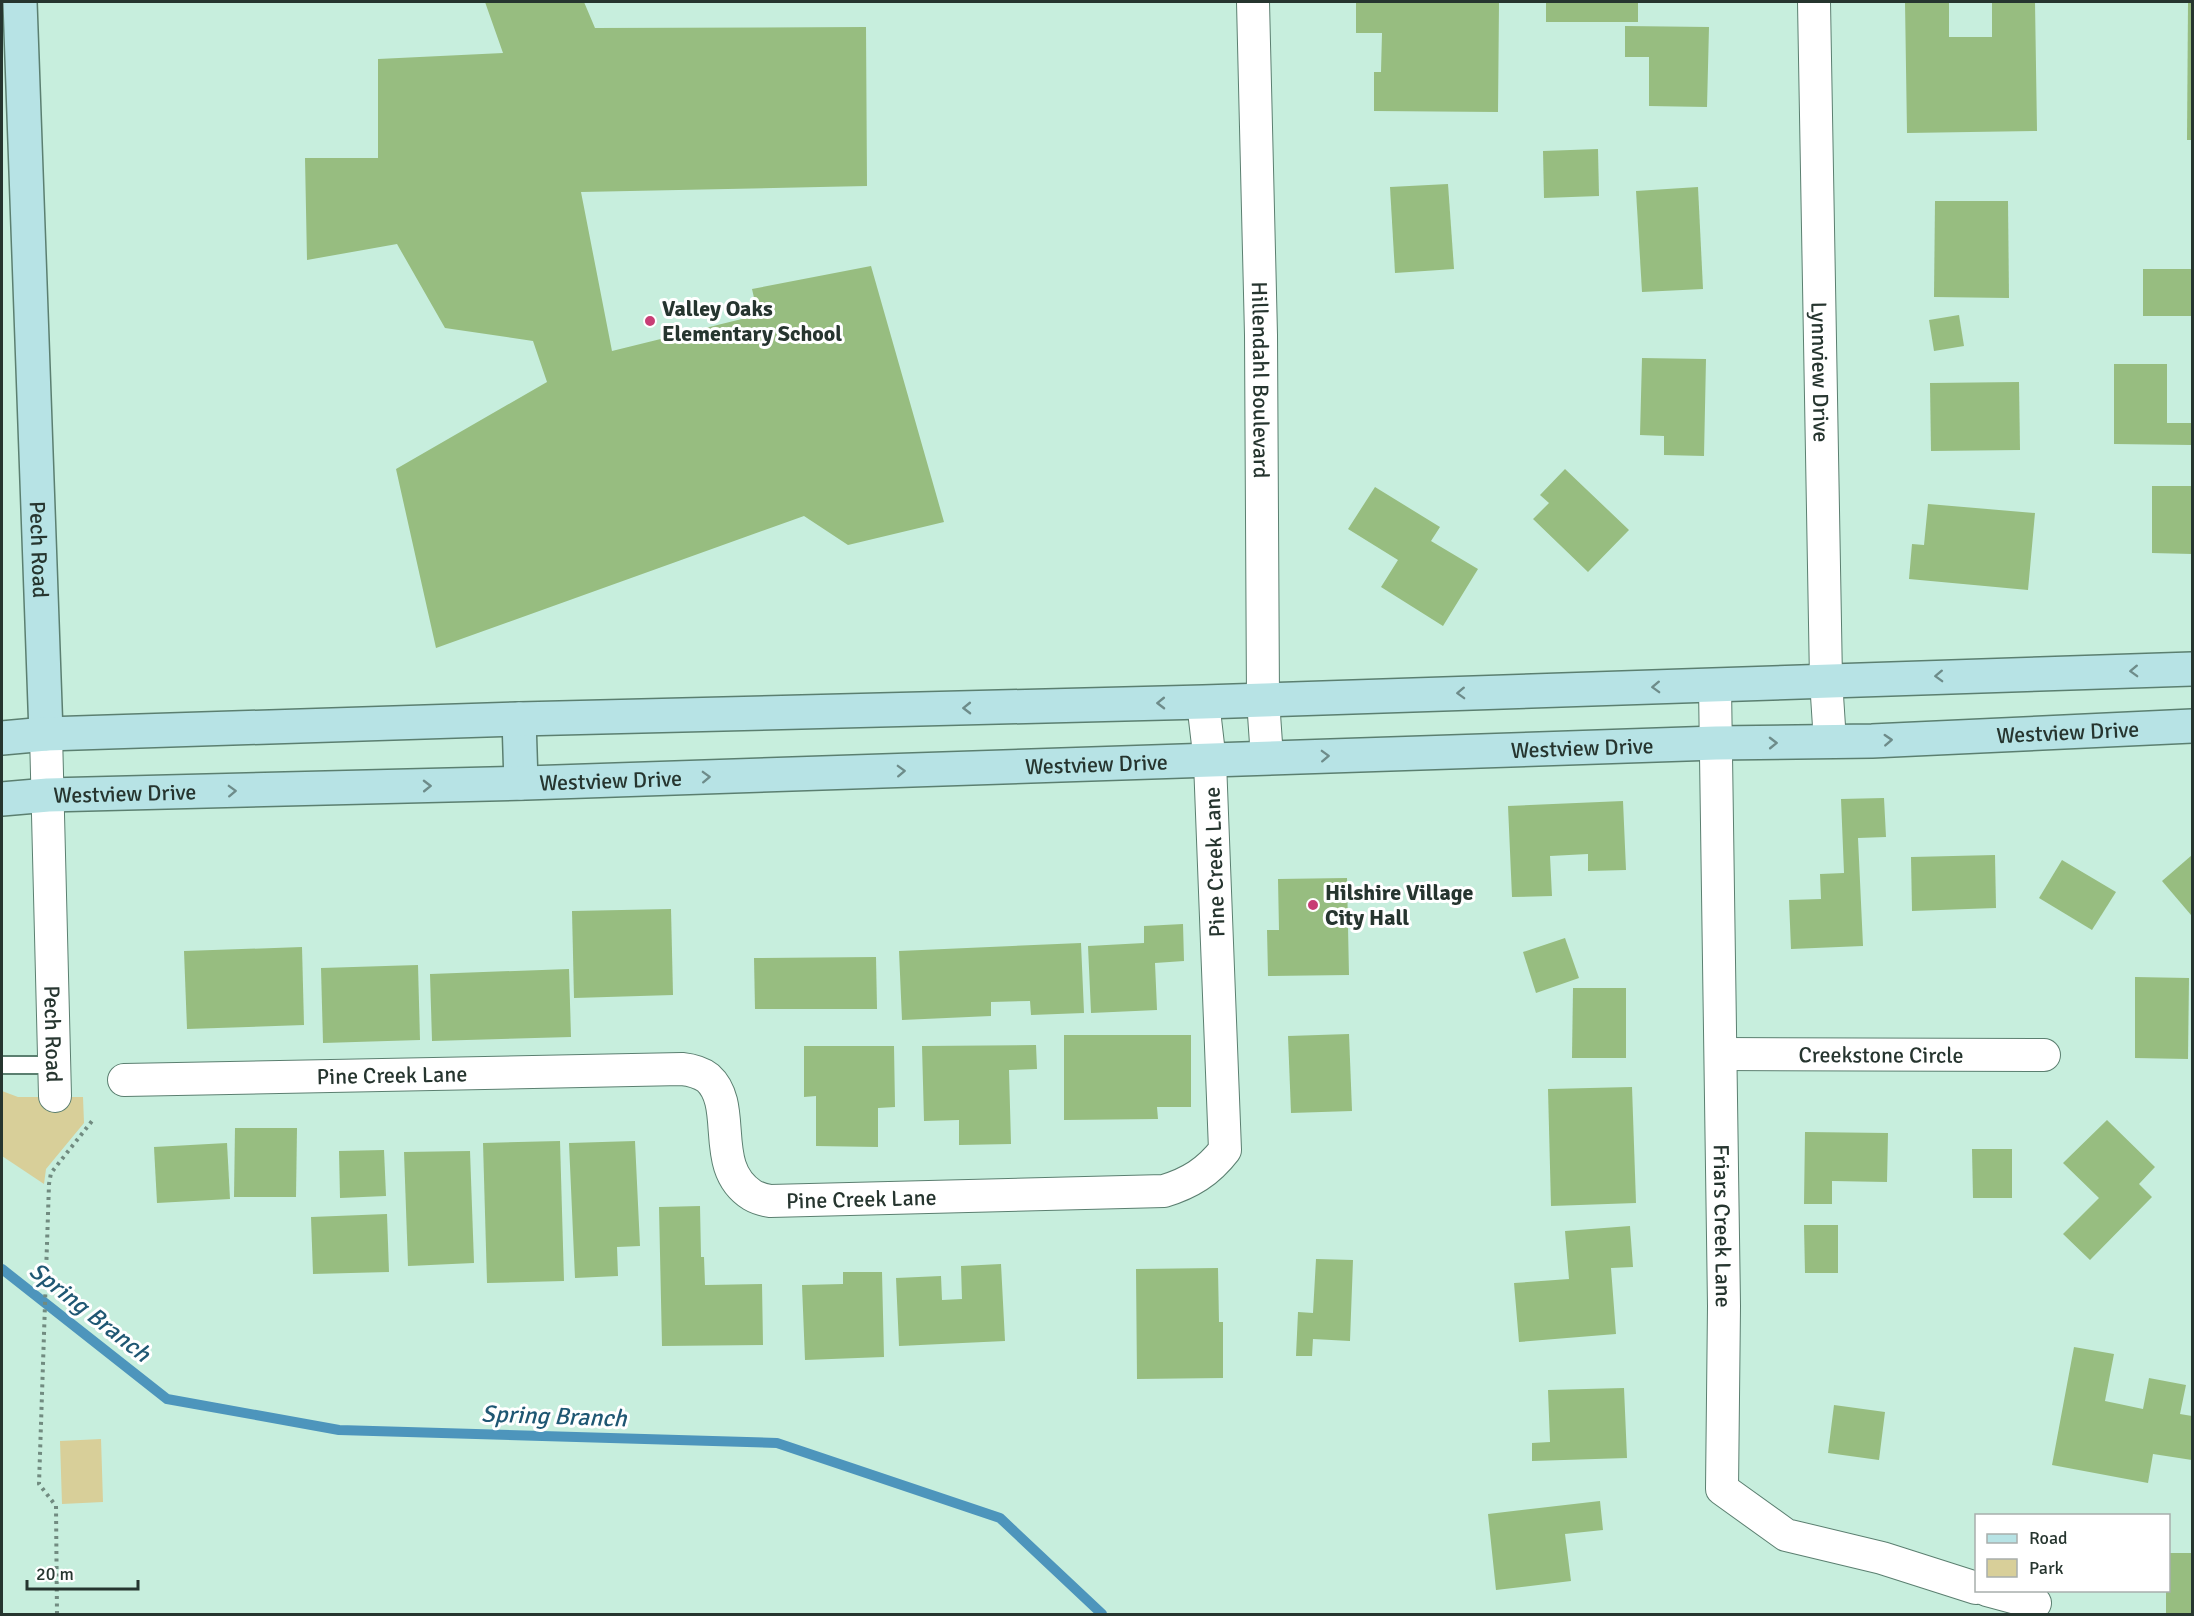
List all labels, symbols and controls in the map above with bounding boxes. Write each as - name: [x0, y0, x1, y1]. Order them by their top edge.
- street label: Hillendahl Boulevard: [1246, 281, 1275, 478]
- place label: Valley Oaks Elementary School: [662, 295, 842, 347]
- street label: Lynnview Drive: [1805, 301, 1835, 443]
- marker: Valley Oaks Elementary School: [643, 314, 657, 328]
- street label: Pech Road: [24, 501, 54, 599]
- one-way arrow: [2130, 664, 2139, 677]
- one-way arrow: [1935, 670, 1944, 683]
- one-way arrow: [1652, 681, 1661, 694]
- one-way arrow: [1457, 687, 1466, 700]
- one-way arrow: [1157, 697, 1166, 709]
- one-way arrow: [962, 702, 971, 714]
- street label: Westview Drive: [1996, 715, 2140, 749]
- street label: Westview Drive: [1510, 732, 1654, 764]
- one-way arrow: [1884, 734, 1893, 747]
- one-way arrow: [1768, 737, 1777, 749]
- street label: Westview Drive: [1025, 748, 1168, 780]
- one-way arrow: [1321, 750, 1330, 763]
- street label: Westview Drive: [539, 765, 682, 797]
- one-way arrow: [897, 765, 906, 778]
- one-way arrow: [702, 771, 711, 784]
- street label: Westview Drive: [53, 778, 197, 809]
- one-way arrow: [423, 780, 432, 792]
- one-way arrow: [228, 785, 237, 797]
- street label: Pine Creek Lane: [1198, 786, 1231, 938]
- place label: Hilshire Village City Hall: [1325, 879, 1473, 931]
- marker: Hilshire Village City Hall: [1306, 898, 1320, 912]
- street label: Pech Road: [38, 985, 68, 1083]
- street label: Creekstone Circle: [1798, 1041, 1964, 1069]
- street label: Pine Creek Lane: [316, 1060, 468, 1090]
- street label: Friars Creek Lane: [1708, 1144, 1737, 1308]
- street label: Pine Creek Lane: [786, 1184, 937, 1215]
- water label: Spring Branch: [24, 1255, 157, 1369]
- water label: Spring Branch: [481, 1398, 628, 1434]
- legend: [1975, 1514, 2170, 1592]
- text: Road: [2029, 1527, 2068, 1549]
- scale bar: [27, 1553, 138, 1591]
- text: Park: [2029, 1557, 2064, 1579]
- text: 20 m: [36, 1563, 74, 1585]

